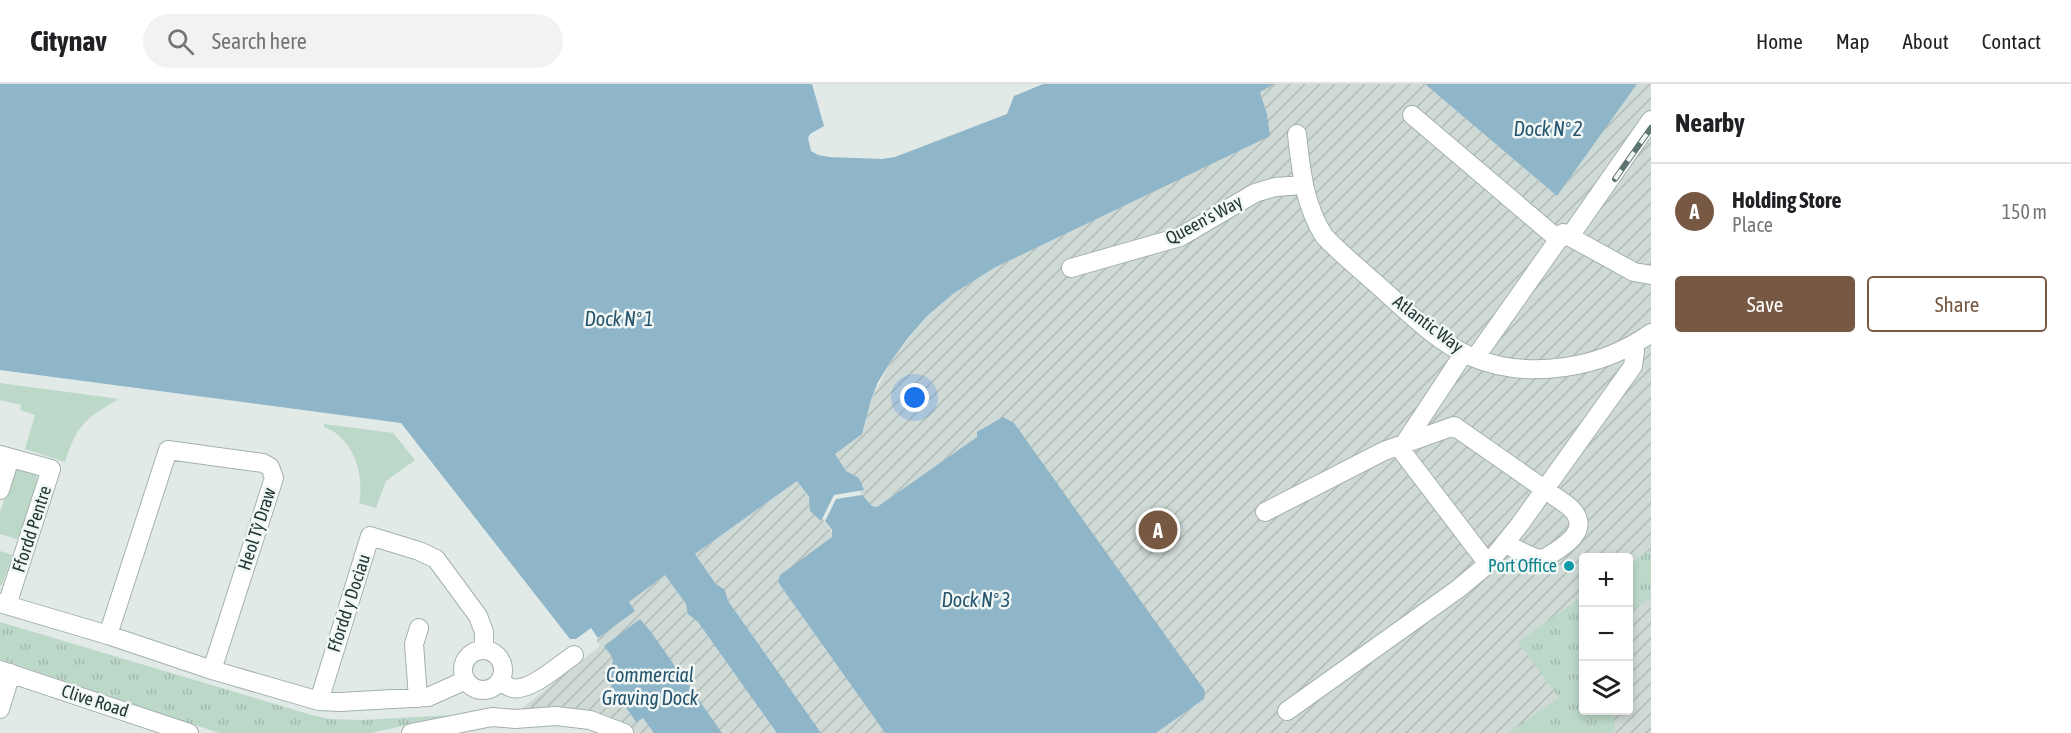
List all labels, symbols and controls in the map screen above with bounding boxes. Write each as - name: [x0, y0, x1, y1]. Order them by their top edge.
- search box: [143, 14, 563, 68]
- text: Citynav: [30, 25, 107, 57]
- icon: search: [164, 25, 197, 58]
- text: Search here: [212, 28, 307, 54]
- text: Home: [1756, 29, 1803, 53]
- text: Map: [1836, 29, 1870, 53]
- text: About: [1903, 29, 1949, 53]
- text: Contact: [1982, 29, 2041, 53]
- text: Nearby: [1675, 108, 1745, 138]
- water label: Dock Nº 2: [1514, 117, 1582, 140]
- text: Holding Store: [1732, 187, 1842, 213]
- street label: Queen's Way: [1162, 191, 1246, 249]
- text: A: [1690, 200, 1699, 223]
- text: 150 m: [2002, 200, 2047, 223]
- text: Place: [1732, 213, 1773, 236]
- button: Save: [1675, 276, 1855, 332]
- button: Share: [1867, 276, 2047, 332]
- street label: Atlantic Way: [1389, 290, 1468, 357]
- water label: Dock Nº 1: [585, 307, 653, 330]
- your location: [900, 383, 929, 412]
- street label: Ffordd Pentre: [8, 483, 55, 575]
- street label: Heol Tŷ Draw: [233, 485, 280, 573]
- pin: A: [1138, 508, 1178, 552]
- street label: Ffordd y Dociau: [323, 551, 374, 655]
- map controls: [1579, 553, 1633, 715]
- button: +: [1579, 553, 1633, 607]
- place label: Port Office: [1488, 555, 1557, 576]
- marker: Port Office: [1562, 559, 1576, 573]
- water label: Dock Nº 3: [942, 588, 1010, 611]
- button: −: [1579, 607, 1633, 661]
- button: layers: [1579, 661, 1633, 715]
- water label: Commercial Graving Dock: [602, 663, 699, 709]
- street label: Clive Road: [59, 680, 131, 721]

